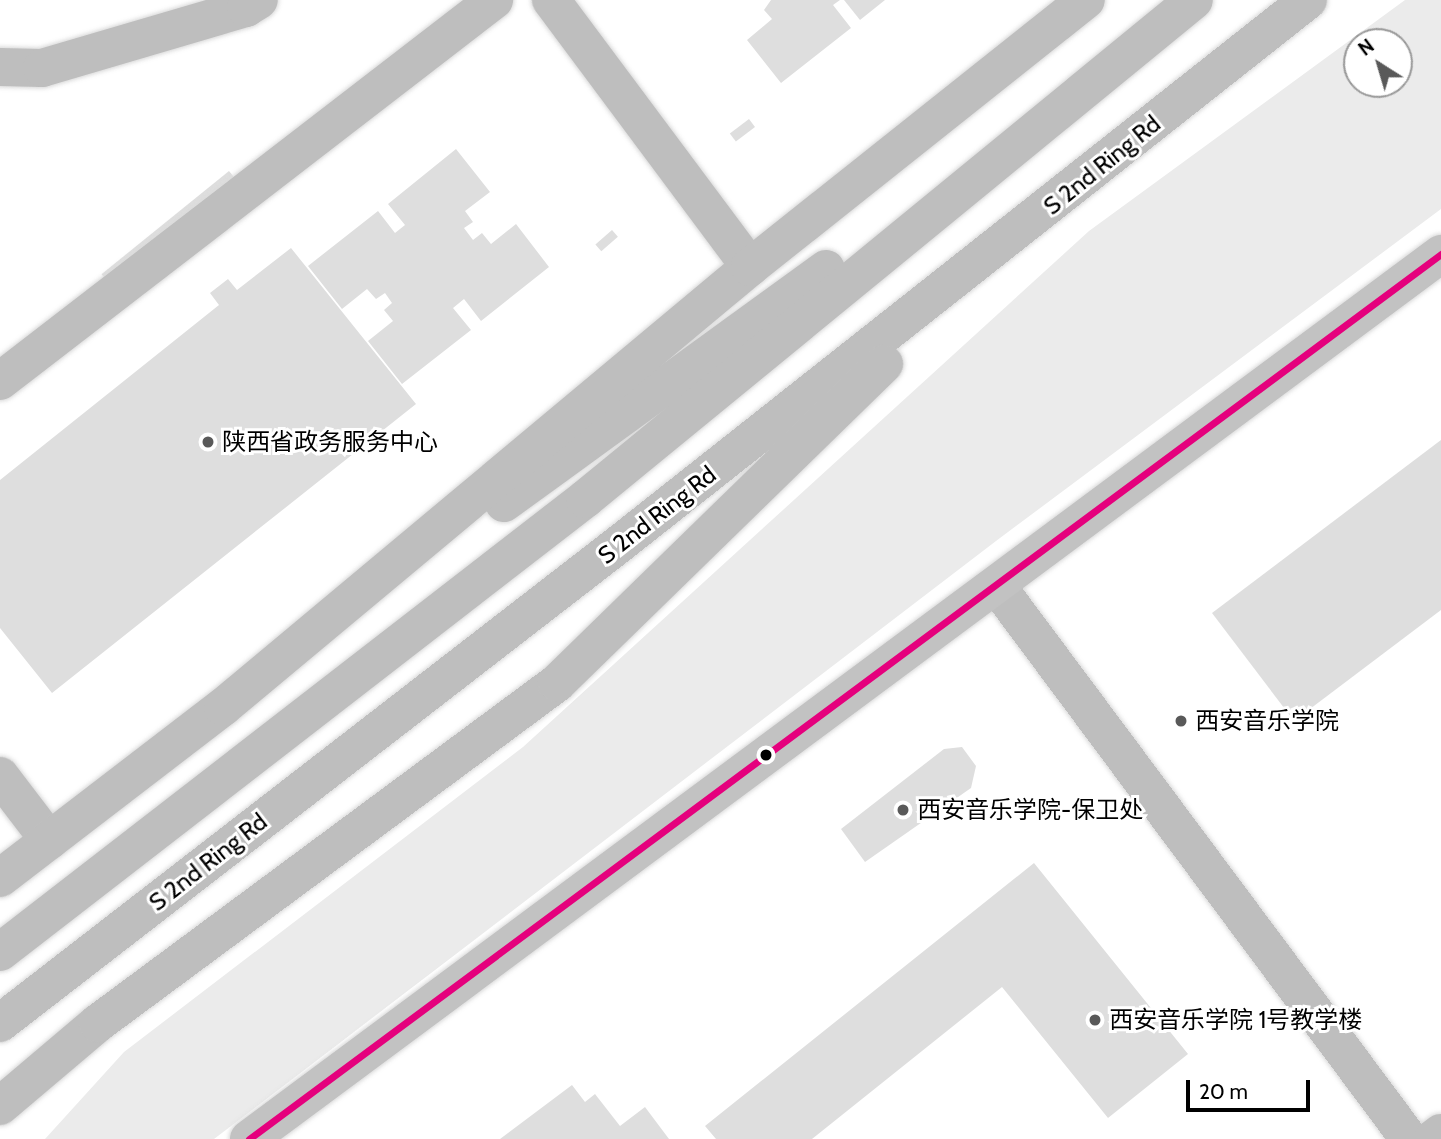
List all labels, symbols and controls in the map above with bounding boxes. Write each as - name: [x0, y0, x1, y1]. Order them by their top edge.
- north arrow: [1343, 28, 1413, 98]
- text: N: [1354, 34, 1379, 61]
- street label: S 2nd Ring Rd: [1038, 109, 1166, 221]
- place label: 陕西省政务服务中心: [222, 428, 438, 456]
- marker: 陕西省政务服务中心: [200, 434, 216, 450]
- street label: S 2nd Ring Rd: [592, 460, 722, 570]
- place label: 西安音乐学院: [1195, 707, 1339, 735]
- marker: 西安音乐学院: [1173, 713, 1189, 729]
- unlabelled marker: [759, 748, 773, 762]
- place label: 西安音乐学院-保卫处: [917, 796, 1143, 824]
- marker: 西安音乐学院-保卫处: [895, 802, 911, 818]
- street label: S 2nd Ring Rd: [143, 807, 273, 917]
- place label: 西安音乐学院 1号教学楼: [1109, 1006, 1362, 1034]
- marker: 西安音乐学院 1号教学楼: [1087, 1012, 1103, 1028]
- scale bar: [1189, 1066, 1313, 1110]
- text: 20 m: [1199, 1079, 1248, 1104]

